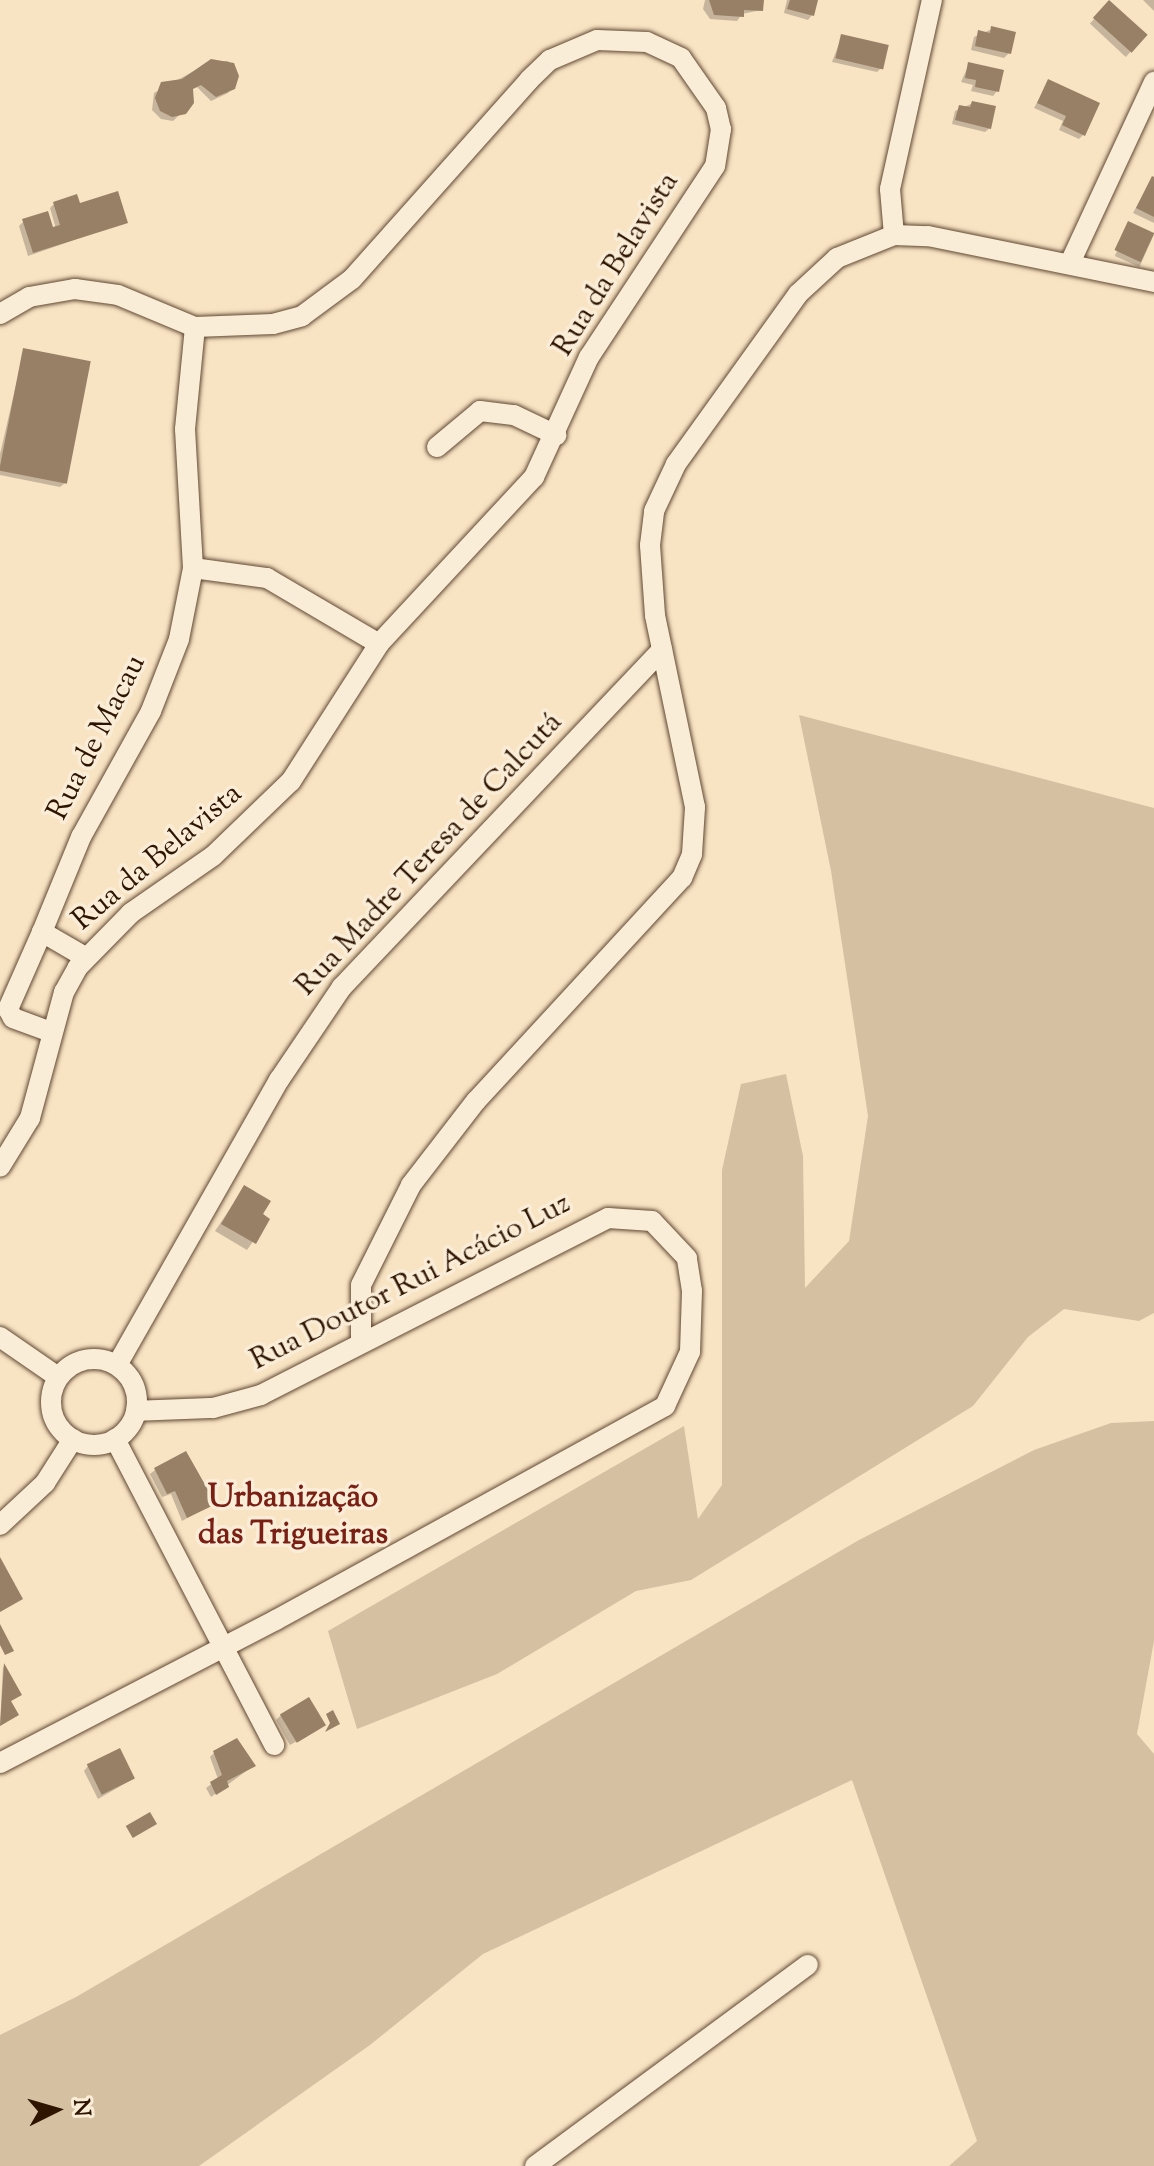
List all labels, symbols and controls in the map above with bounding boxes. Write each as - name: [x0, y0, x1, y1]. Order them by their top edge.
- street label: Rua da Belavista: [546, 166, 688, 364]
- street label: Rua de Macau: [41, 649, 155, 827]
- street label: Rua Madre Teresa de Calcutá: [289, 706, 571, 1004]
- street label: Rua da Belavista: [66, 777, 250, 939]
- street label: Rua Doutor Rui Acácio Luz: [245, 1187, 577, 1379]
- district label: Urbanização das Trigueiras: [198, 1480, 388, 1555]
- north arrow: [16, 2070, 96, 2150]
- text: N: [63, 2098, 97, 2118]

